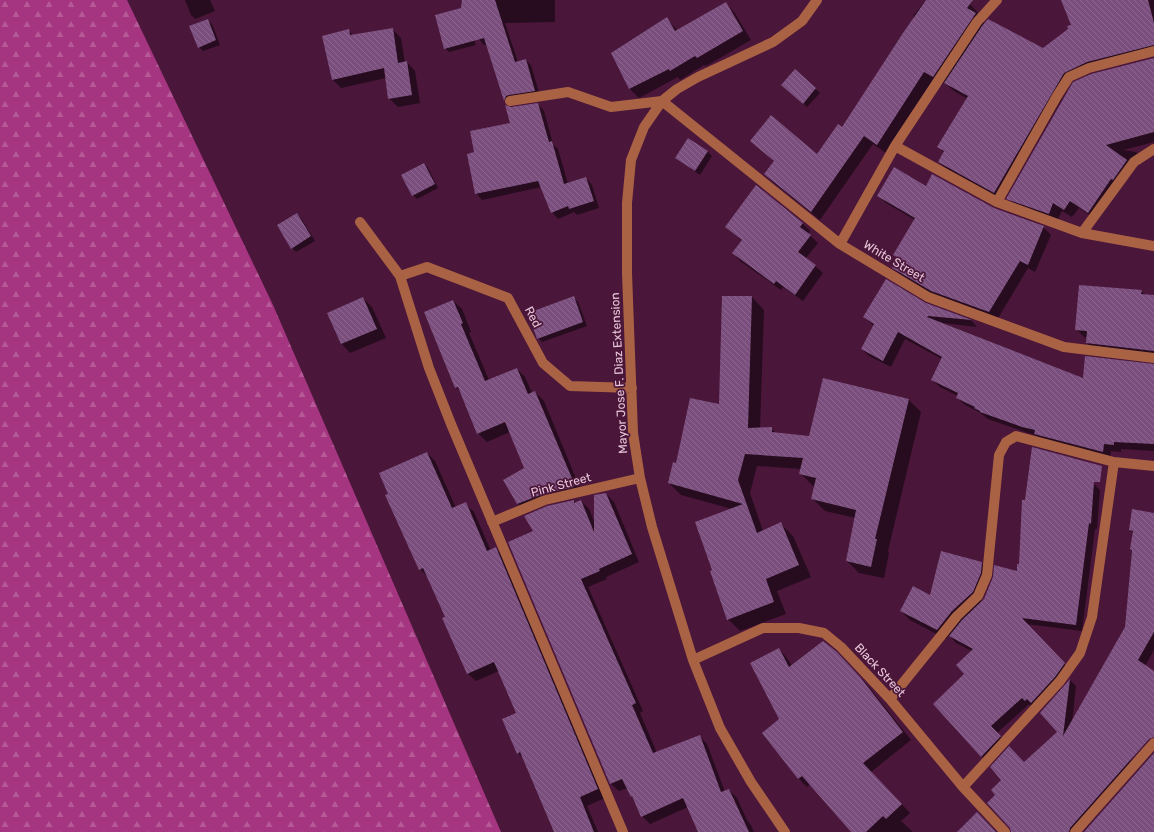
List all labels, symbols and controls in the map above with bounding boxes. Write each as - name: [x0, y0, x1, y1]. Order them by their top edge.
- street label: White Street: [861, 237, 927, 285]
- street label: Mayor Jose F. Diaz Extension: [608, 292, 630, 454]
- street label: Red: [522, 304, 544, 330]
- street label: Pink Street: [529, 470, 593, 500]
- street label: Black Street: [852, 640, 908, 700]

